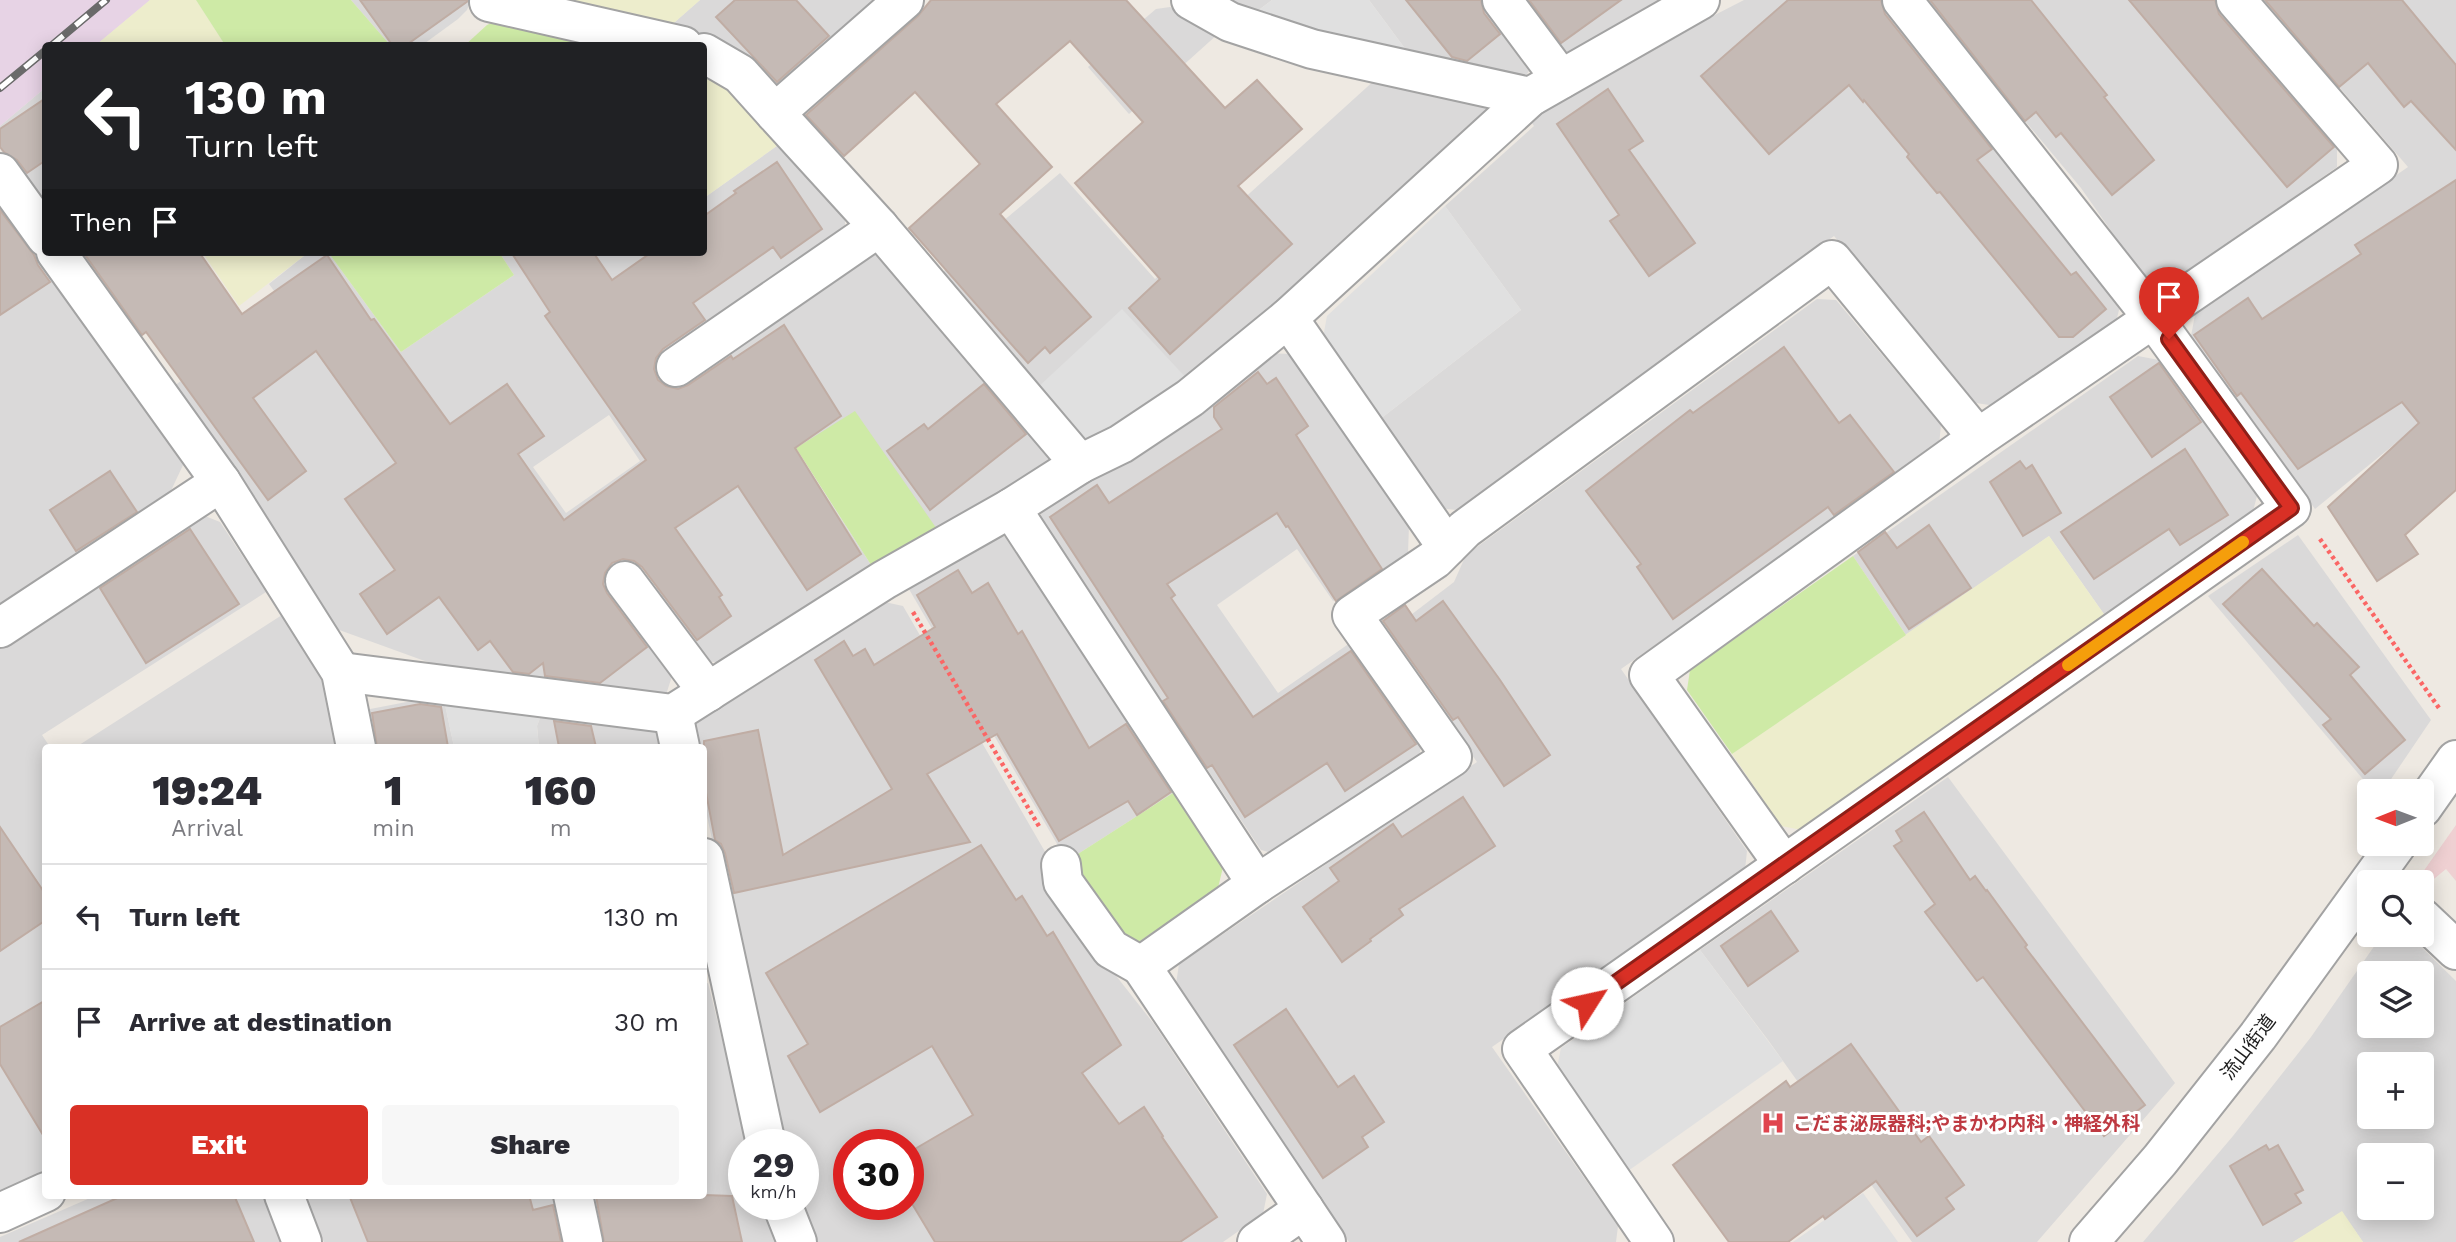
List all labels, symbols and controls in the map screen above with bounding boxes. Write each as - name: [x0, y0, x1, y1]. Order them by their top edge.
- text: 130 m: [185, 68, 327, 126]
- icon: left: [70, 70, 161, 161]
- text: Turn left: [185, 127, 318, 165]
- icon: arrive: [146, 203, 184, 241]
- text: Then: [70, 207, 132, 237]
- pin: [2139, 267, 2199, 339]
- icon: arrive: [2150, 278, 2188, 316]
- text: 19:24: [152, 766, 262, 815]
- text: 1: [384, 766, 403, 815]
- text: 160: [525, 766, 597, 815]
- north arrow: [2357, 779, 2434, 856]
- map controls: [2357, 779, 2434, 1220]
- text: Arrival: [171, 815, 243, 842]
- text: min: [372, 815, 415, 842]
- text: m: [550, 815, 572, 842]
- button: search: [2357, 870, 2434, 947]
- icon: left: [70, 898, 108, 936]
- text: Turn left: [129, 902, 240, 932]
- text: 130 m: [604, 902, 679, 932]
- button: layers: [2357, 961, 2434, 1038]
- position arrow: [1550, 966, 1624, 1040]
- icon: arrive: [70, 1003, 108, 1041]
- text: Arrive at destination: [129, 1007, 392, 1037]
- text: 30 m: [614, 1007, 679, 1037]
- street label: 流山街道: [2216, 1010, 2280, 1084]
- button: +: [2357, 1052, 2434, 1129]
- button: Exit: [70, 1105, 368, 1185]
- button: Share: [382, 1105, 679, 1185]
- hospital icon: こだま泌尿器科;やまかわ内科・神経外科: [1759, 1109, 1787, 1137]
- place label: こだま泌尿器科;やまかわ内科・神経外科: [1793, 1112, 2140, 1135]
- speed limit sign: 30: [833, 1129, 924, 1220]
- button: −: [2357, 1143, 2434, 1220]
- text: 29: [752, 1144, 795, 1186]
- text: km/h: [750, 1181, 797, 1202]

